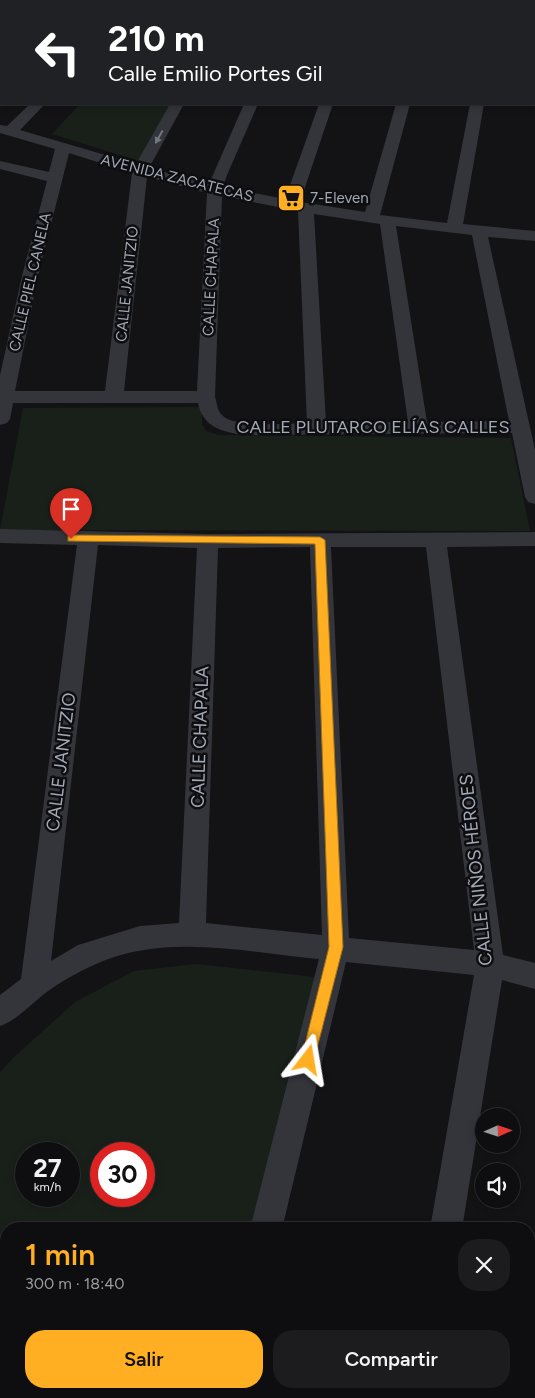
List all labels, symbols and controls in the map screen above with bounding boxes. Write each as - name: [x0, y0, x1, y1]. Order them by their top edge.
- text: 210 m: [108, 18, 205, 60]
- icon: left: [25, 20, 90, 85]
- text: Calle Emilio Portes Gil: [108, 60, 323, 87]
- one-way arrow: [154, 131, 163, 144]
- street label: AVENIDA ZACATECAS: [99, 150, 255, 206]
- supermarket icon: 7-Eleven: [276, 183, 306, 213]
- place label: 7-Eleven: [310, 189, 369, 207]
- street label: CALLE PIEL CANELA: [5, 211, 55, 353]
- street label: CALLE CHAPALA: [199, 218, 223, 336]
- street label: CALLE JANITZIO: [112, 225, 142, 343]
- street label: CALLE PLUTARCO ELÍAS CALLES: [236, 416, 510, 438]
- pin: [50, 488, 92, 539]
- icon: arrive: [57, 495, 85, 523]
- street label: CALLE CHAPALA: [187, 666, 213, 808]
- street label: CALLE JANITZIO: [42, 691, 80, 833]
- street label: CALLE NIÑOS HÉROES: [455, 773, 497, 967]
- position arrow: [281, 1033, 333, 1085]
- north arrow: [475, 1108, 520, 1152]
- map controls: [475, 1108, 520, 1208]
- speed limit sign: 30: [90, 1142, 155, 1207]
- text: 27: [33, 1153, 62, 1183]
- button: sound: [475, 1163, 520, 1208]
- text: km/h: [34, 1180, 61, 1194]
- text: 1 min: [25, 1236, 95, 1273]
- button: close: [458, 1239, 510, 1291]
- text: 300 m · 18:40: [25, 1274, 124, 1293]
- button: Salir: [25, 1330, 263, 1388]
- button: Compartir: [273, 1330, 510, 1388]

